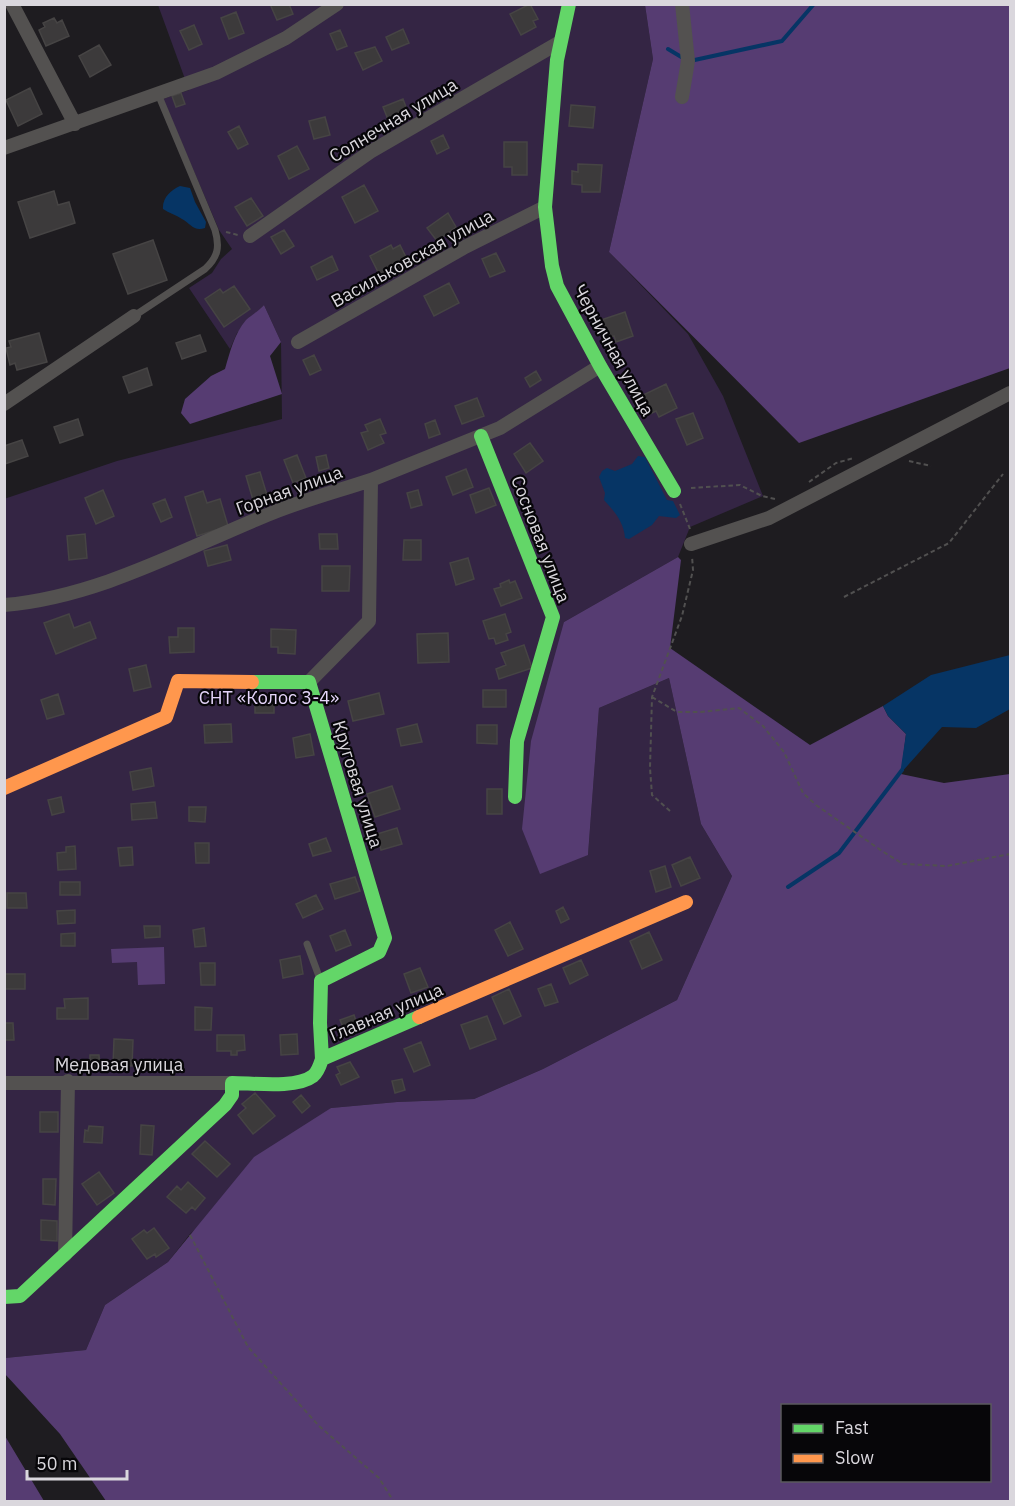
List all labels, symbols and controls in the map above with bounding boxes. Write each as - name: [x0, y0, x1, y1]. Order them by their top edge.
- street label: Солнечная улица: [325, 72, 462, 167]
- street label: Васильковская улица: [327, 204, 498, 312]
- street label: Черничная улица: [568, 280, 660, 420]
- street label: Горная улица: [233, 460, 346, 520]
- street label: Сосновая улица: [506, 472, 576, 606]
- park label: СНТ «Колос 3-4»: [199, 686, 339, 709]
- street label: Круговая улица: [328, 717, 388, 851]
- street label: Главная улица: [326, 978, 447, 1046]
- street label: Медовая улица: [55, 1053, 184, 1076]
- legend: [781, 1404, 991, 1482]
- text: Fast: [835, 1416, 869, 1439]
- scale bar: [27, 1443, 128, 1481]
- text: Slow: [835, 1446, 874, 1469]
- text: 50 m: [36, 1452, 78, 1475]

